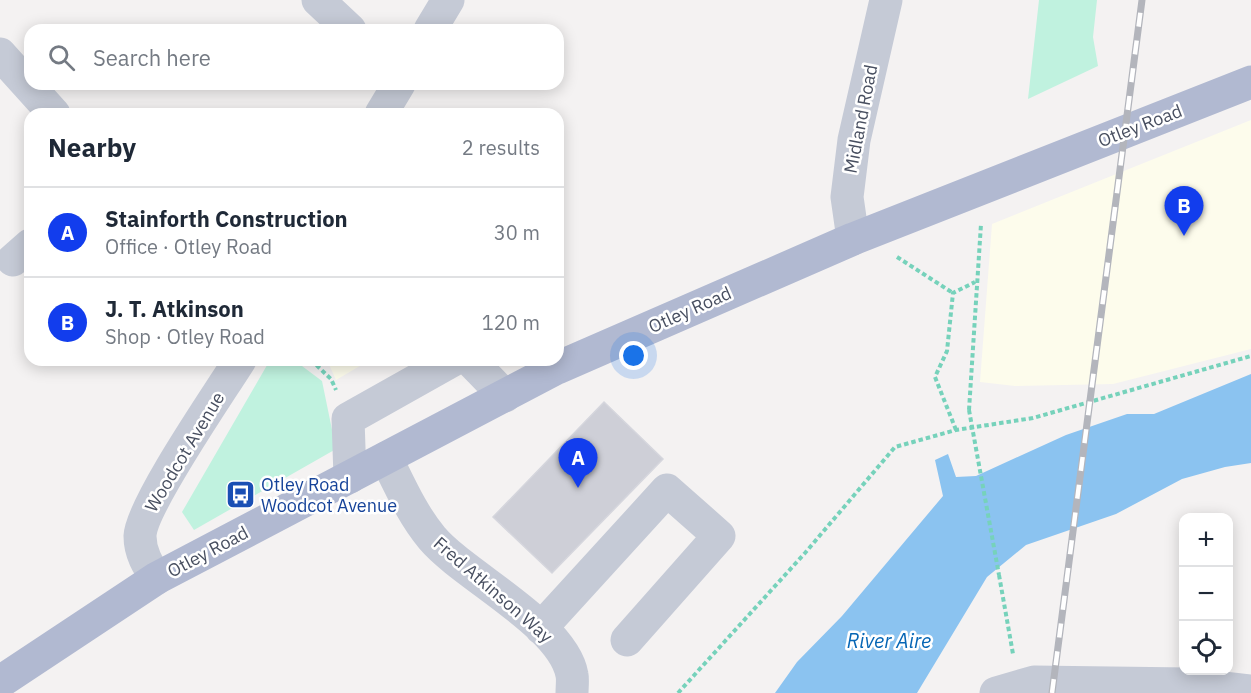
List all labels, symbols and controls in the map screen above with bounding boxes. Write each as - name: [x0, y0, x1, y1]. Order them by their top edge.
- search box: [24, 24, 564, 90]
- icon: search: [45, 41, 78, 74]
- text: Search here: [93, 43, 211, 72]
- street label: Midland Road: [839, 63, 882, 175]
- street label: Otley Road: [1094, 99, 1185, 152]
- text: Nearby: [48, 130, 136, 164]
- text: 2 results: [462, 134, 540, 161]
- pin: B: [1164, 186, 1204, 236]
- text: Stainforth Construction: [105, 204, 348, 233]
- text: A: [61, 219, 74, 246]
- text: 30 m: [494, 219, 540, 246]
- text: Office · Otley Road: [105, 233, 272, 260]
- street label: Otley Road: [645, 281, 735, 338]
- text: J. T. Atkinson: [105, 294, 244, 323]
- text: B: [61, 309, 74, 336]
- text: 120 m: [482, 309, 540, 336]
- text: Shop · Otley Road: [105, 323, 265, 350]
- your location: [619, 341, 648, 370]
- street label: Woodcot Avenue: [140, 387, 230, 516]
- pin: A: [558, 438, 598, 488]
- place label: Otley Road Woodcot Avenue: [261, 473, 397, 517]
- bus stop icon: Otley Road Woodcot Avenue: [224, 479, 256, 511]
- map controls: [1179, 513, 1233, 675]
- button: +: [1179, 513, 1233, 567]
- street label: Otley Road: [163, 521, 252, 582]
- street label: Fred Atkinson Way: [429, 532, 558, 648]
- button: −: [1179, 567, 1233, 621]
- button: locate: [1179, 621, 1233, 675]
- water label: River Aire: [847, 627, 931, 654]

